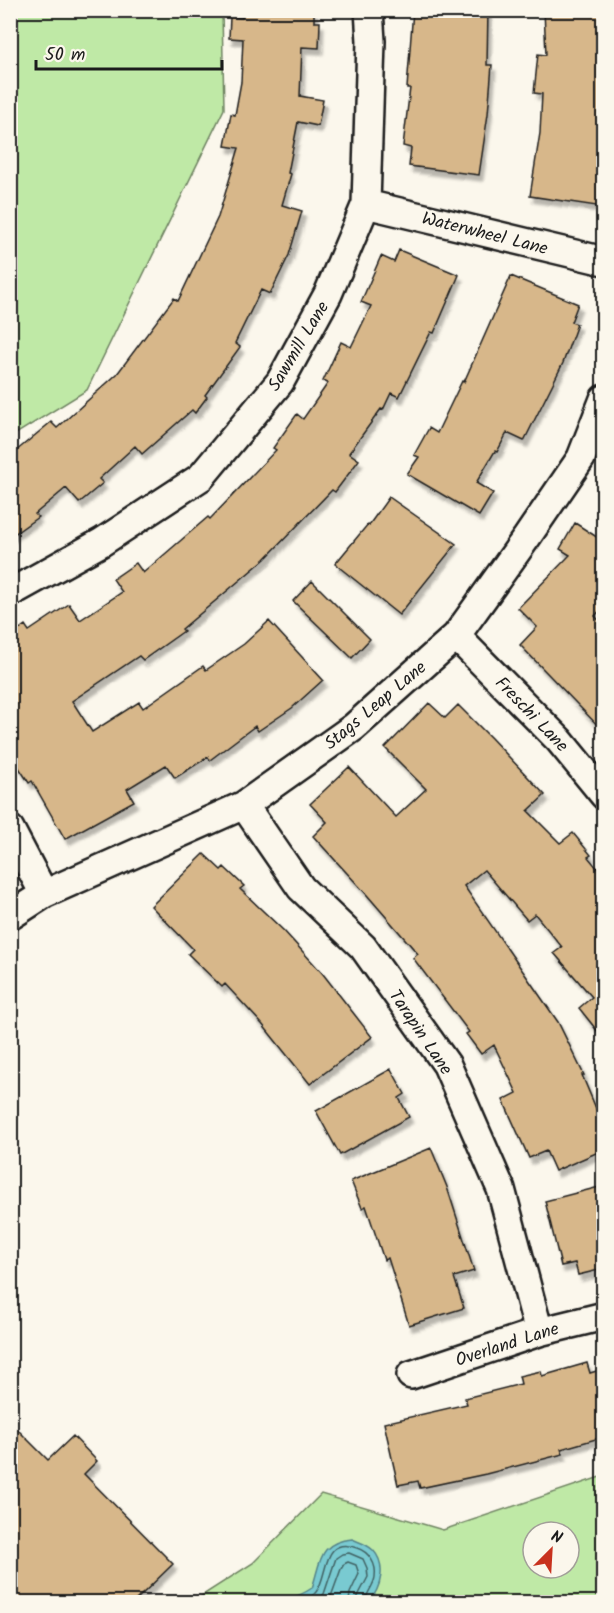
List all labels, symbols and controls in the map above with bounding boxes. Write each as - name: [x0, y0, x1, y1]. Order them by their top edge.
- scale bar: [36, 33, 222, 71]
- text: 50 m: [45, 41, 85, 70]
- street label: Waterwheel Lane: [418, 205, 551, 264]
- street label: Sawmill Lane: [261, 296, 338, 397]
- street label: Stags Leap Lane: [318, 654, 434, 758]
- street label: Freschi Lane: [487, 670, 575, 760]
- street label: Tarapin Lane: [380, 984, 459, 1082]
- street label: Overland Lane: [452, 1315, 563, 1376]
- north arrow: [521, 1520, 581, 1580]
- text: N: [547, 1524, 566, 1551]

